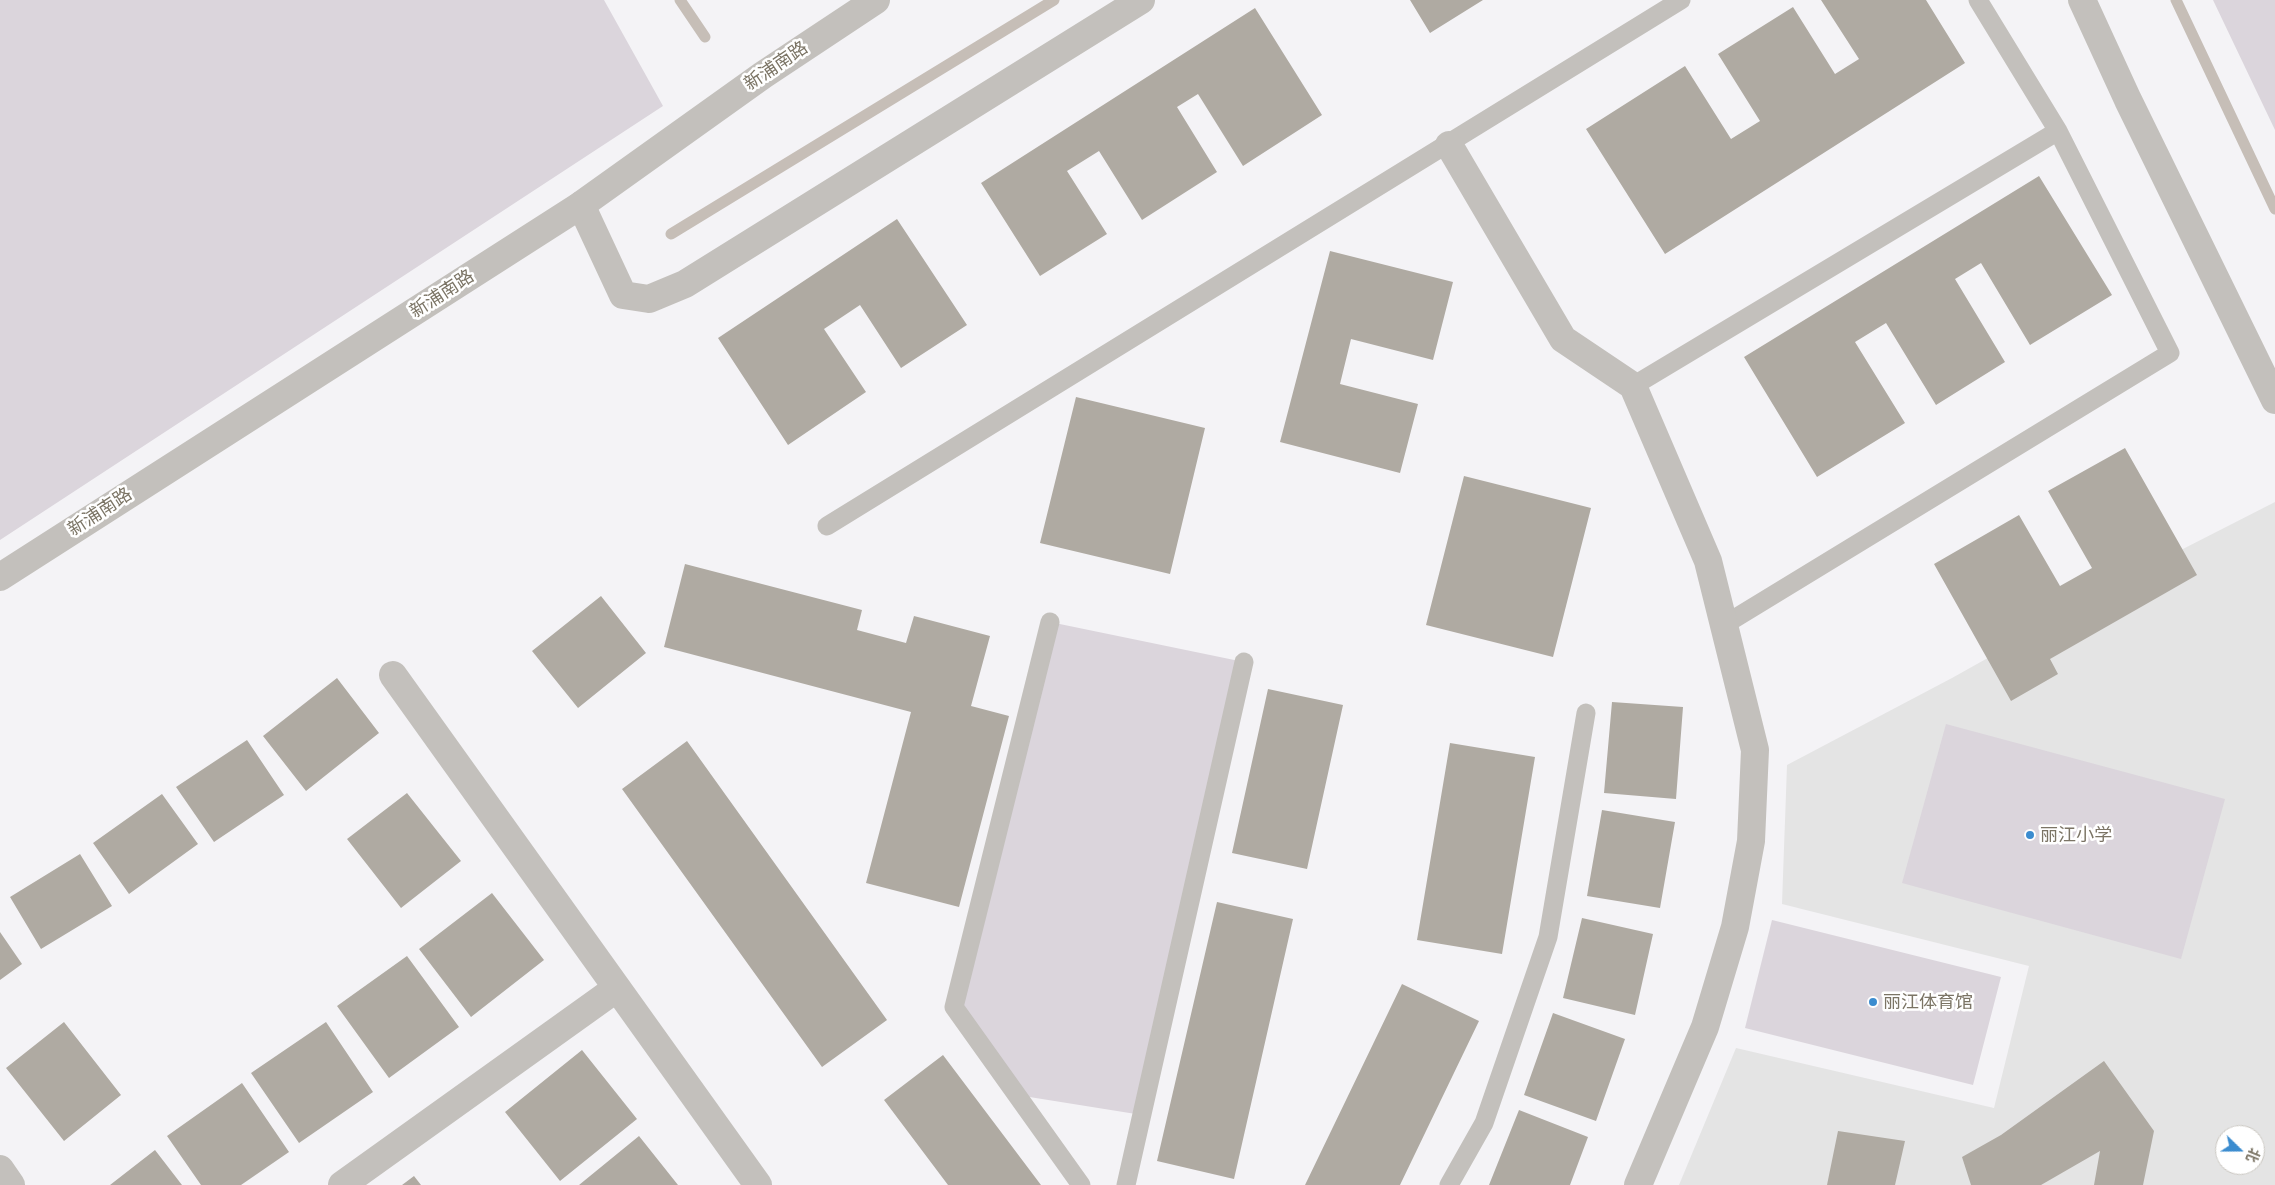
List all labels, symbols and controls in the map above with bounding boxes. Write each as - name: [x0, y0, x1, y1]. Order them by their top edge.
- street label: 新浦南路: [740, 37, 812, 95]
- street label: 新浦南路: [406, 265, 478, 323]
- street label: 新浦南路: [64, 483, 136, 541]
- place label: 丽江小学: [2040, 824, 2112, 846]
- marker: 丽江小学: [2024, 829, 2036, 841]
- place label: 丽江体育馆: [1883, 991, 1973, 1013]
- marker: 丽江体育馆: [1867, 996, 1879, 1008]
- north arrow: [2215, 1125, 2265, 1175]
- text: 北: [2243, 1146, 2263, 1165]

